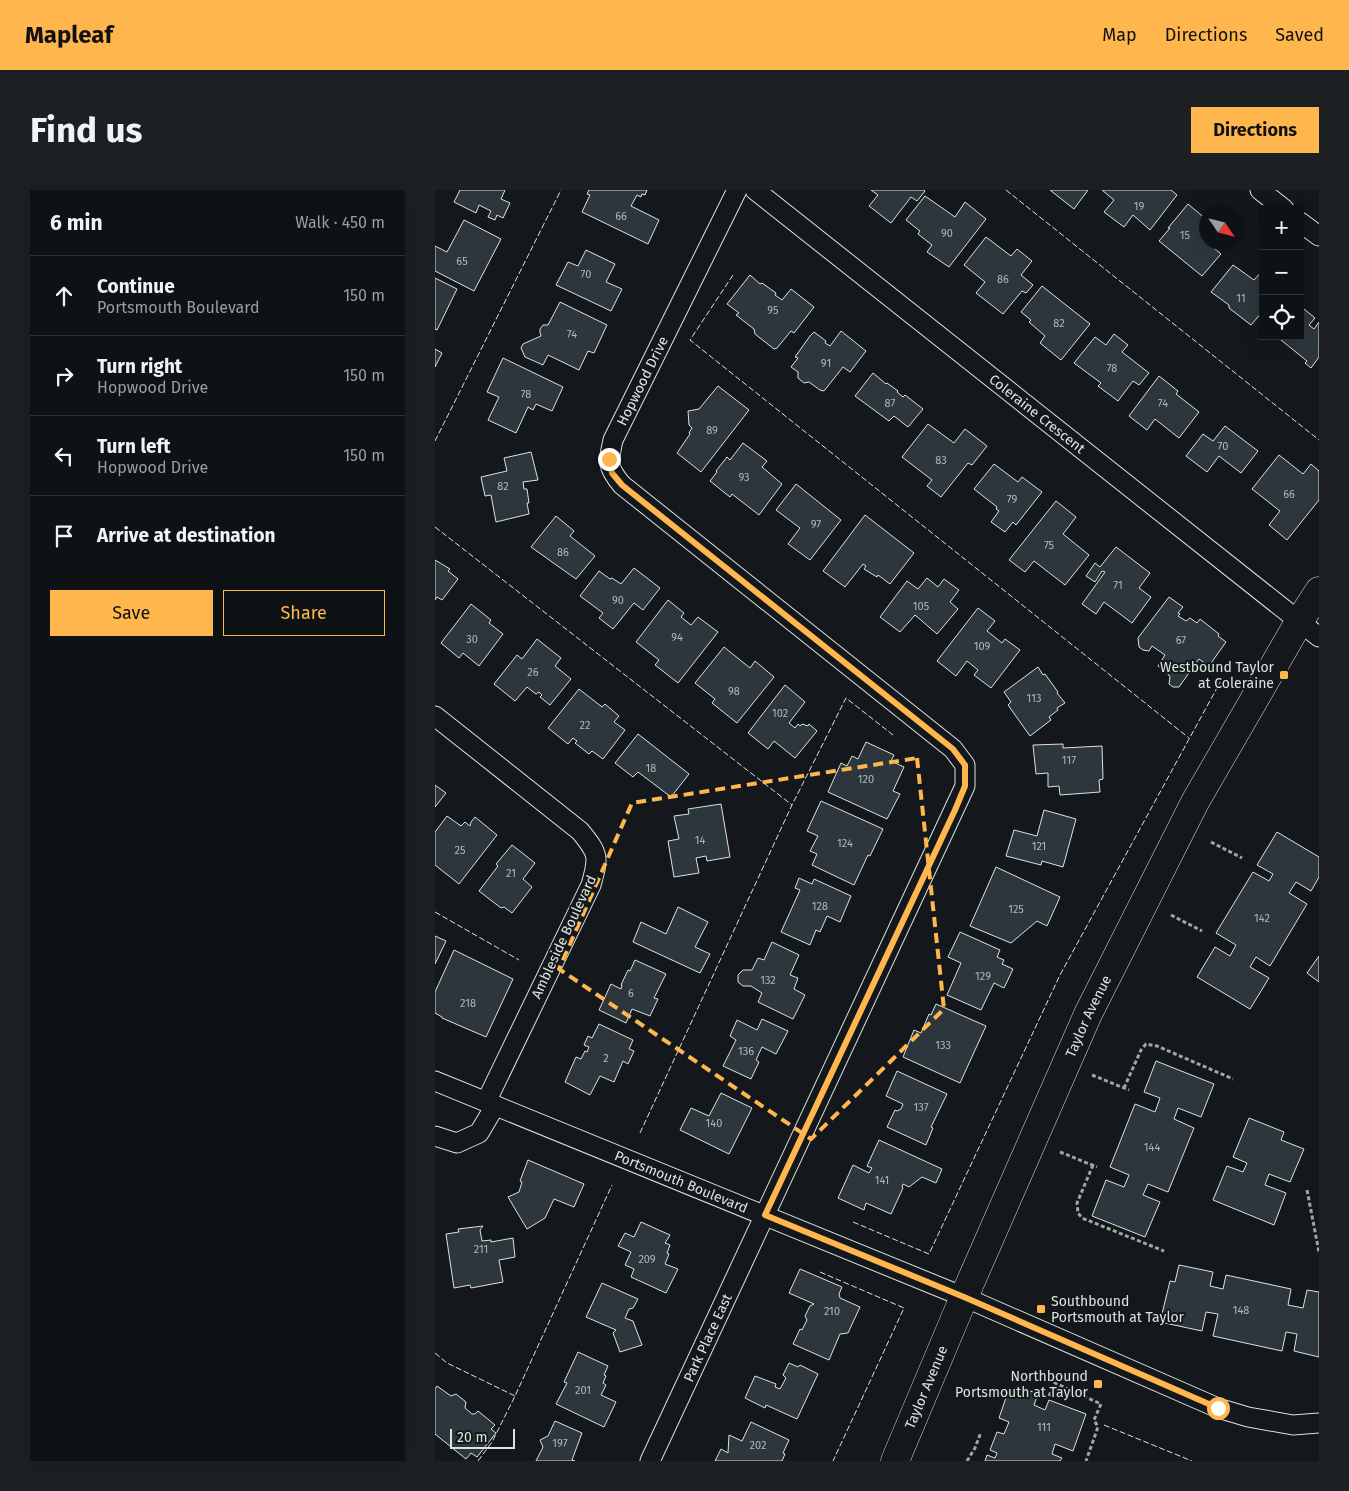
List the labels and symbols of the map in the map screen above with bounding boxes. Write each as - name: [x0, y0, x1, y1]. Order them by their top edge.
- house number: 19: [1134, 200, 1144, 213]
- north arrow: [1199, 205, 1244, 250]
- house number: 66: [615, 210, 627, 223]
- house number: 90: [941, 227, 953, 240]
- house number: 15: [1180, 229, 1191, 242]
- house number: 65: [456, 255, 468, 268]
- house number: 70: [581, 268, 591, 281]
- house number: 86: [997, 273, 1009, 286]
- house number: 11: [1236, 292, 1246, 305]
- house number: 95: [767, 304, 779, 317]
- house number: 82: [1053, 317, 1065, 330]
- house number: 74: [567, 328, 577, 341]
- street label: Hopwood Drive: [613, 334, 672, 428]
- house number: 91: [821, 357, 831, 370]
- house number: 78: [1107, 362, 1117, 375]
- street label: Coleraine Crescent: [986, 370, 1089, 457]
- house number: 78: [521, 388, 531, 401]
- house number: 87: [885, 397, 896, 410]
- house number: 74: [1158, 397, 1168, 410]
- house number: 89: [706, 424, 718, 437]
- house number: 70: [1218, 440, 1228, 453]
- route end: [598, 448, 621, 471]
- house number: 83: [935, 454, 947, 467]
- house number: 93: [738, 471, 750, 484]
- house number: 82: [497, 480, 509, 493]
- house number: 66: [1283, 488, 1295, 501]
- house number: 79: [1007, 493, 1017, 506]
- house number: 97: [811, 518, 821, 531]
- house number: 75: [1044, 539, 1055, 552]
- house number: 86: [557, 546, 569, 559]
- house number: 71: [1113, 579, 1123, 592]
- house number: 90: [612, 594, 624, 607]
- house number: 105: [913, 600, 930, 613]
- house number: 94: [671, 631, 683, 644]
- house number: 30: [466, 633, 478, 646]
- house number: 67: [1176, 634, 1186, 647]
- house number: 109: [974, 640, 991, 653]
- place label: Westbound Taylor at Coleraine: [1160, 659, 1275, 692]
- house number: 26: [527, 666, 539, 679]
- marker: Westbound Taylor at Coleraine: [1278, 669, 1290, 681]
- house number: 98: [728, 685, 740, 698]
- house number: 113: [1027, 692, 1041, 705]
- house number: 102: [772, 707, 788, 720]
- house number: 22: [580, 719, 590, 732]
- house number: 117: [1062, 754, 1076, 767]
- house number: 18: [646, 762, 656, 775]
- house number: 120: [858, 773, 874, 786]
- house number: 14: [695, 834, 705, 847]
- house number: 124: [837, 837, 853, 850]
- house number: 121: [1032, 840, 1046, 853]
- house number: 25: [455, 844, 466, 857]
- house number: 21: [506, 867, 516, 880]
- street label: Ambleside Boulevard: [528, 873, 600, 1001]
- house number: 128: [812, 900, 828, 913]
- house number: 125: [1008, 903, 1024, 916]
- house number: 142: [1254, 912, 1270, 925]
- house number: 129: [975, 970, 991, 983]
- street label: Taylor Avenue: [1062, 972, 1115, 1060]
- house number: 132: [760, 974, 776, 987]
- house number: 6: [628, 987, 634, 1000]
- house number: 218: [460, 997, 476, 1010]
- house number: 133: [935, 1039, 951, 1052]
- house number: 136: [738, 1045, 754, 1058]
- house number: 2: [603, 1052, 609, 1065]
- house number: 137: [913, 1101, 929, 1114]
- house number: 140: [706, 1117, 722, 1130]
- house number: 144: [1144, 1141, 1160, 1154]
- street label: Portsmouth Boulevard: [612, 1147, 750, 1216]
- house number: 141: [875, 1174, 889, 1187]
- house number: 211: [474, 1243, 488, 1256]
- house number: 209: [638, 1253, 656, 1266]
- street label: Park Place East: [680, 1290, 736, 1384]
- place label: Southbound Portsmouth at Taylor: [1051, 1293, 1185, 1326]
- marker: Southbound Portsmouth at Taylor: [1035, 1303, 1047, 1315]
- house number: 148: [1233, 1304, 1249, 1317]
- house number: 210: [824, 1305, 840, 1318]
- street label: Taylor Avenue: [901, 1343, 951, 1431]
- place label: Northbound Portsmouth at Taylor: [955, 1368, 1089, 1401]
- marker: Northbound Portsmouth at Taylor: [1092, 1378, 1104, 1390]
- house number: 201: [575, 1384, 591, 1397]
- route start: [1207, 1397, 1230, 1420]
- house number: 111: [1037, 1421, 1051, 1434]
- scale bar: [450, 1426, 515, 1449]
- house number: 197: [552, 1437, 568, 1450]
- house number: 202: [750, 1439, 766, 1452]

